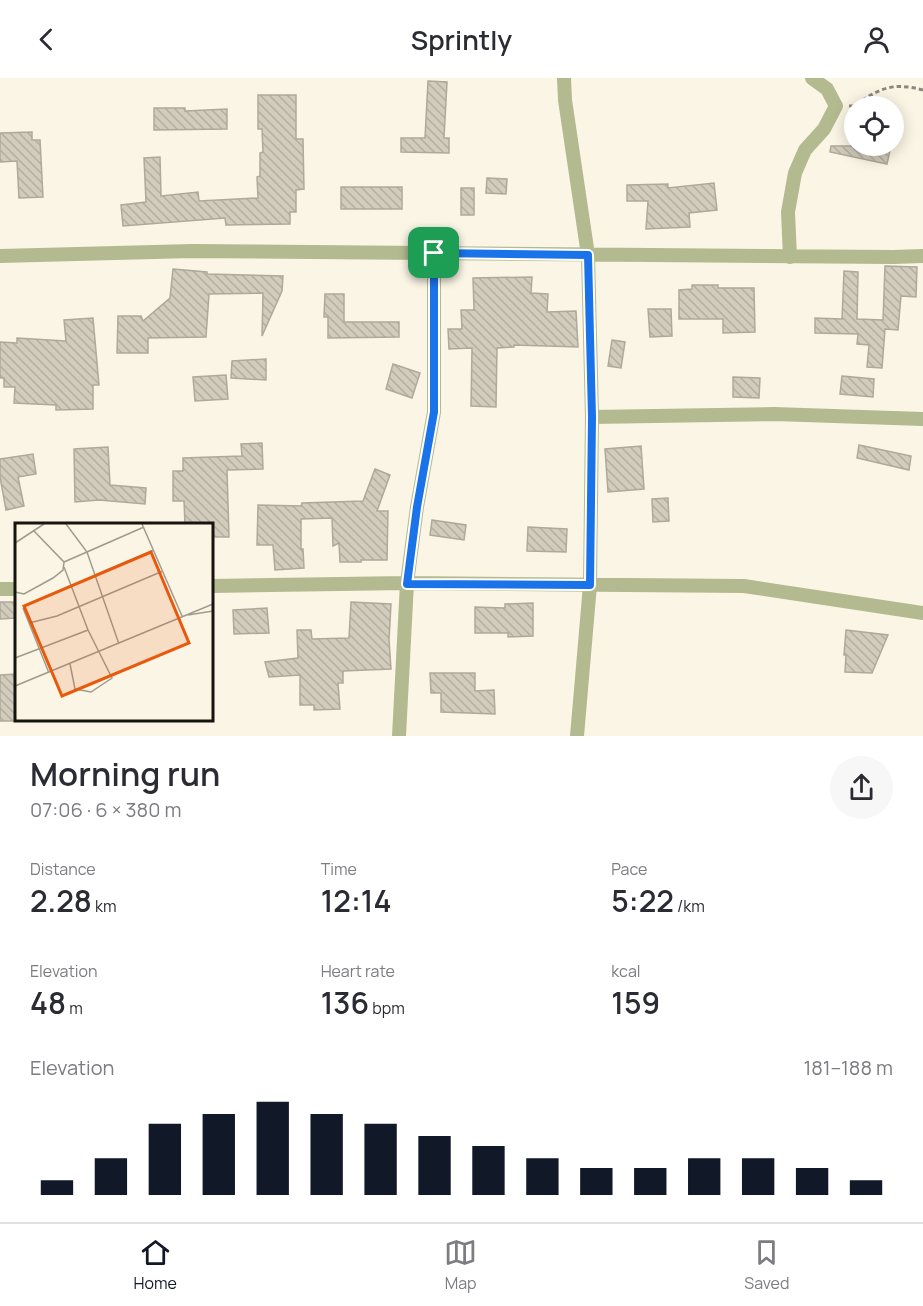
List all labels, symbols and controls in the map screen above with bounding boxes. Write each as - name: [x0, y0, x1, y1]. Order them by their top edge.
- text: Sprintly: [411, 21, 512, 58]
- icon: back: [30, 23, 63, 56]
- icon: person: [860, 23, 893, 56]
- map controls: [844, 96, 904, 156]
- button: locate: [844, 96, 904, 156]
- pin: [408, 227, 459, 278]
- icon: arrive: [417, 236, 450, 269]
- inset map: [15, 523, 213, 721]
- text: Morning run: [30, 751, 220, 796]
- button: share: [830, 756, 893, 819]
- text: 07:06 · 6 × 380 m: [30, 796, 181, 823]
- text: Distance: [30, 858, 96, 880]
- text: Time: [321, 858, 357, 880]
- text: Pace: [611, 858, 647, 880]
- text: 2.28: [30, 880, 92, 921]
- text: 12:14: [321, 880, 392, 921]
- text: 5:22: [611, 880, 674, 921]
- text: km: [92, 895, 117, 917]
- text: /km: [674, 895, 705, 917]
- text: Elevation: [30, 960, 98, 982]
- text: Heart rate: [321, 960, 395, 982]
- text: kcal: [611, 960, 641, 982]
- text: 48: [30, 982, 66, 1023]
- text: 136: [321, 982, 369, 1023]
- text: 159: [611, 982, 660, 1023]
- text: m: [66, 997, 83, 1019]
- text: bpm: [369, 997, 405, 1019]
- text: Elevation: [30, 1054, 114, 1081]
- text: 181–188 m: [803, 1054, 893, 1081]
- tab: Home: [134, 1236, 177, 1294]
- tab: Map: [444, 1236, 477, 1294]
- tab: Saved: [744, 1236, 789, 1294]

